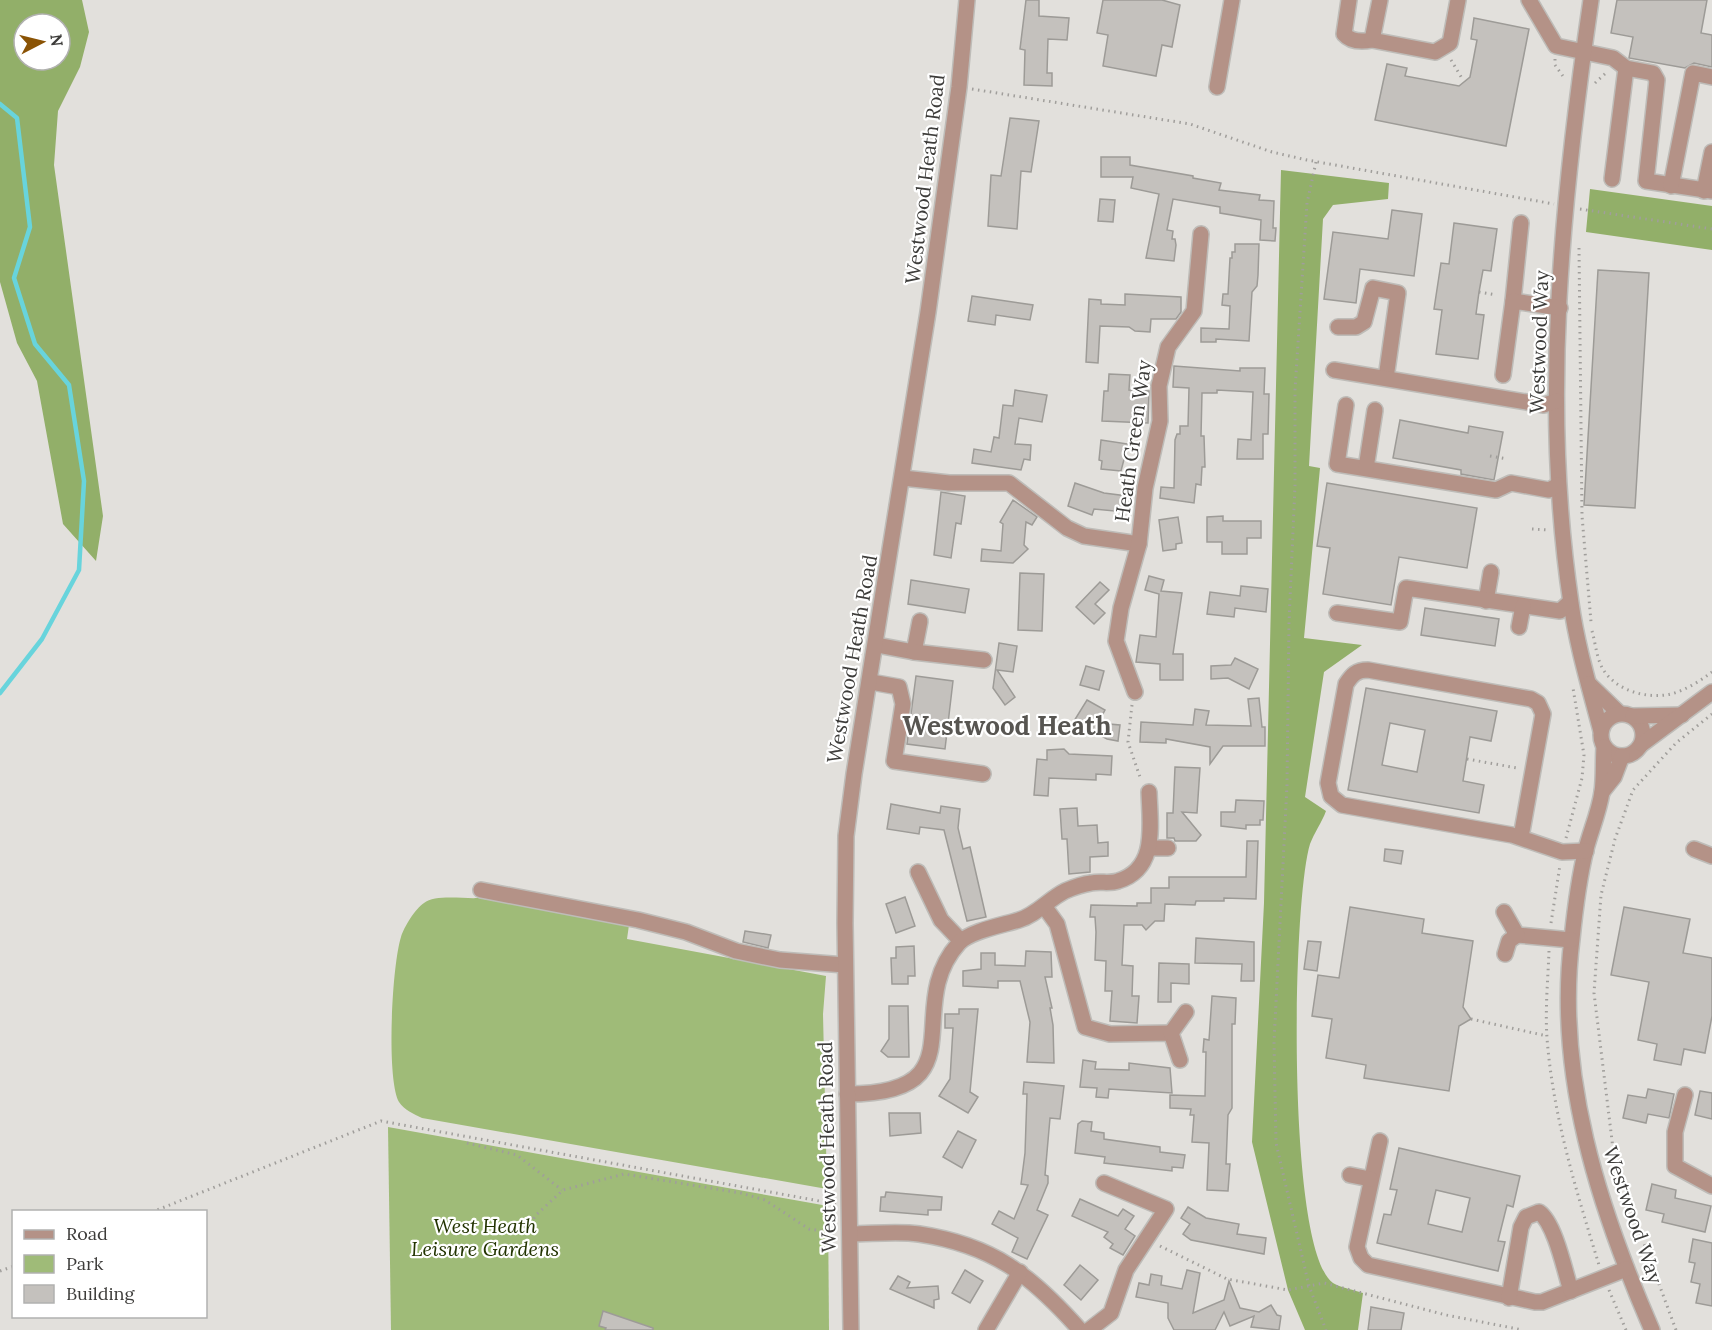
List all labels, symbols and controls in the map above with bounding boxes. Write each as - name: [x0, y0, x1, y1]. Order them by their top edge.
- north arrow: [12, 12, 72, 72]
- text: N: [46, 33, 68, 48]
- street label: Westwood Heath Road: [899, 73, 950, 285]
- street label: Westwood Way: [1524, 269, 1554, 414]
- street label: Heath Green Way: [1109, 358, 1156, 524]
- street label: Westwood Heath Road: [821, 553, 882, 765]
- district label: Westwood Heath: [902, 709, 1112, 742]
- street label: Westwood Heath Road: [812, 1041, 841, 1253]
- street label: Westwood Way: [1598, 1143, 1669, 1287]
- legend: [12, 1210, 207, 1318]
- park label: West Heath Leisure Gardens: [411, 1213, 559, 1261]
- text: Road: [66, 1222, 108, 1245]
- text: Park: [66, 1252, 104, 1275]
- text: Building: [66, 1282, 136, 1305]

